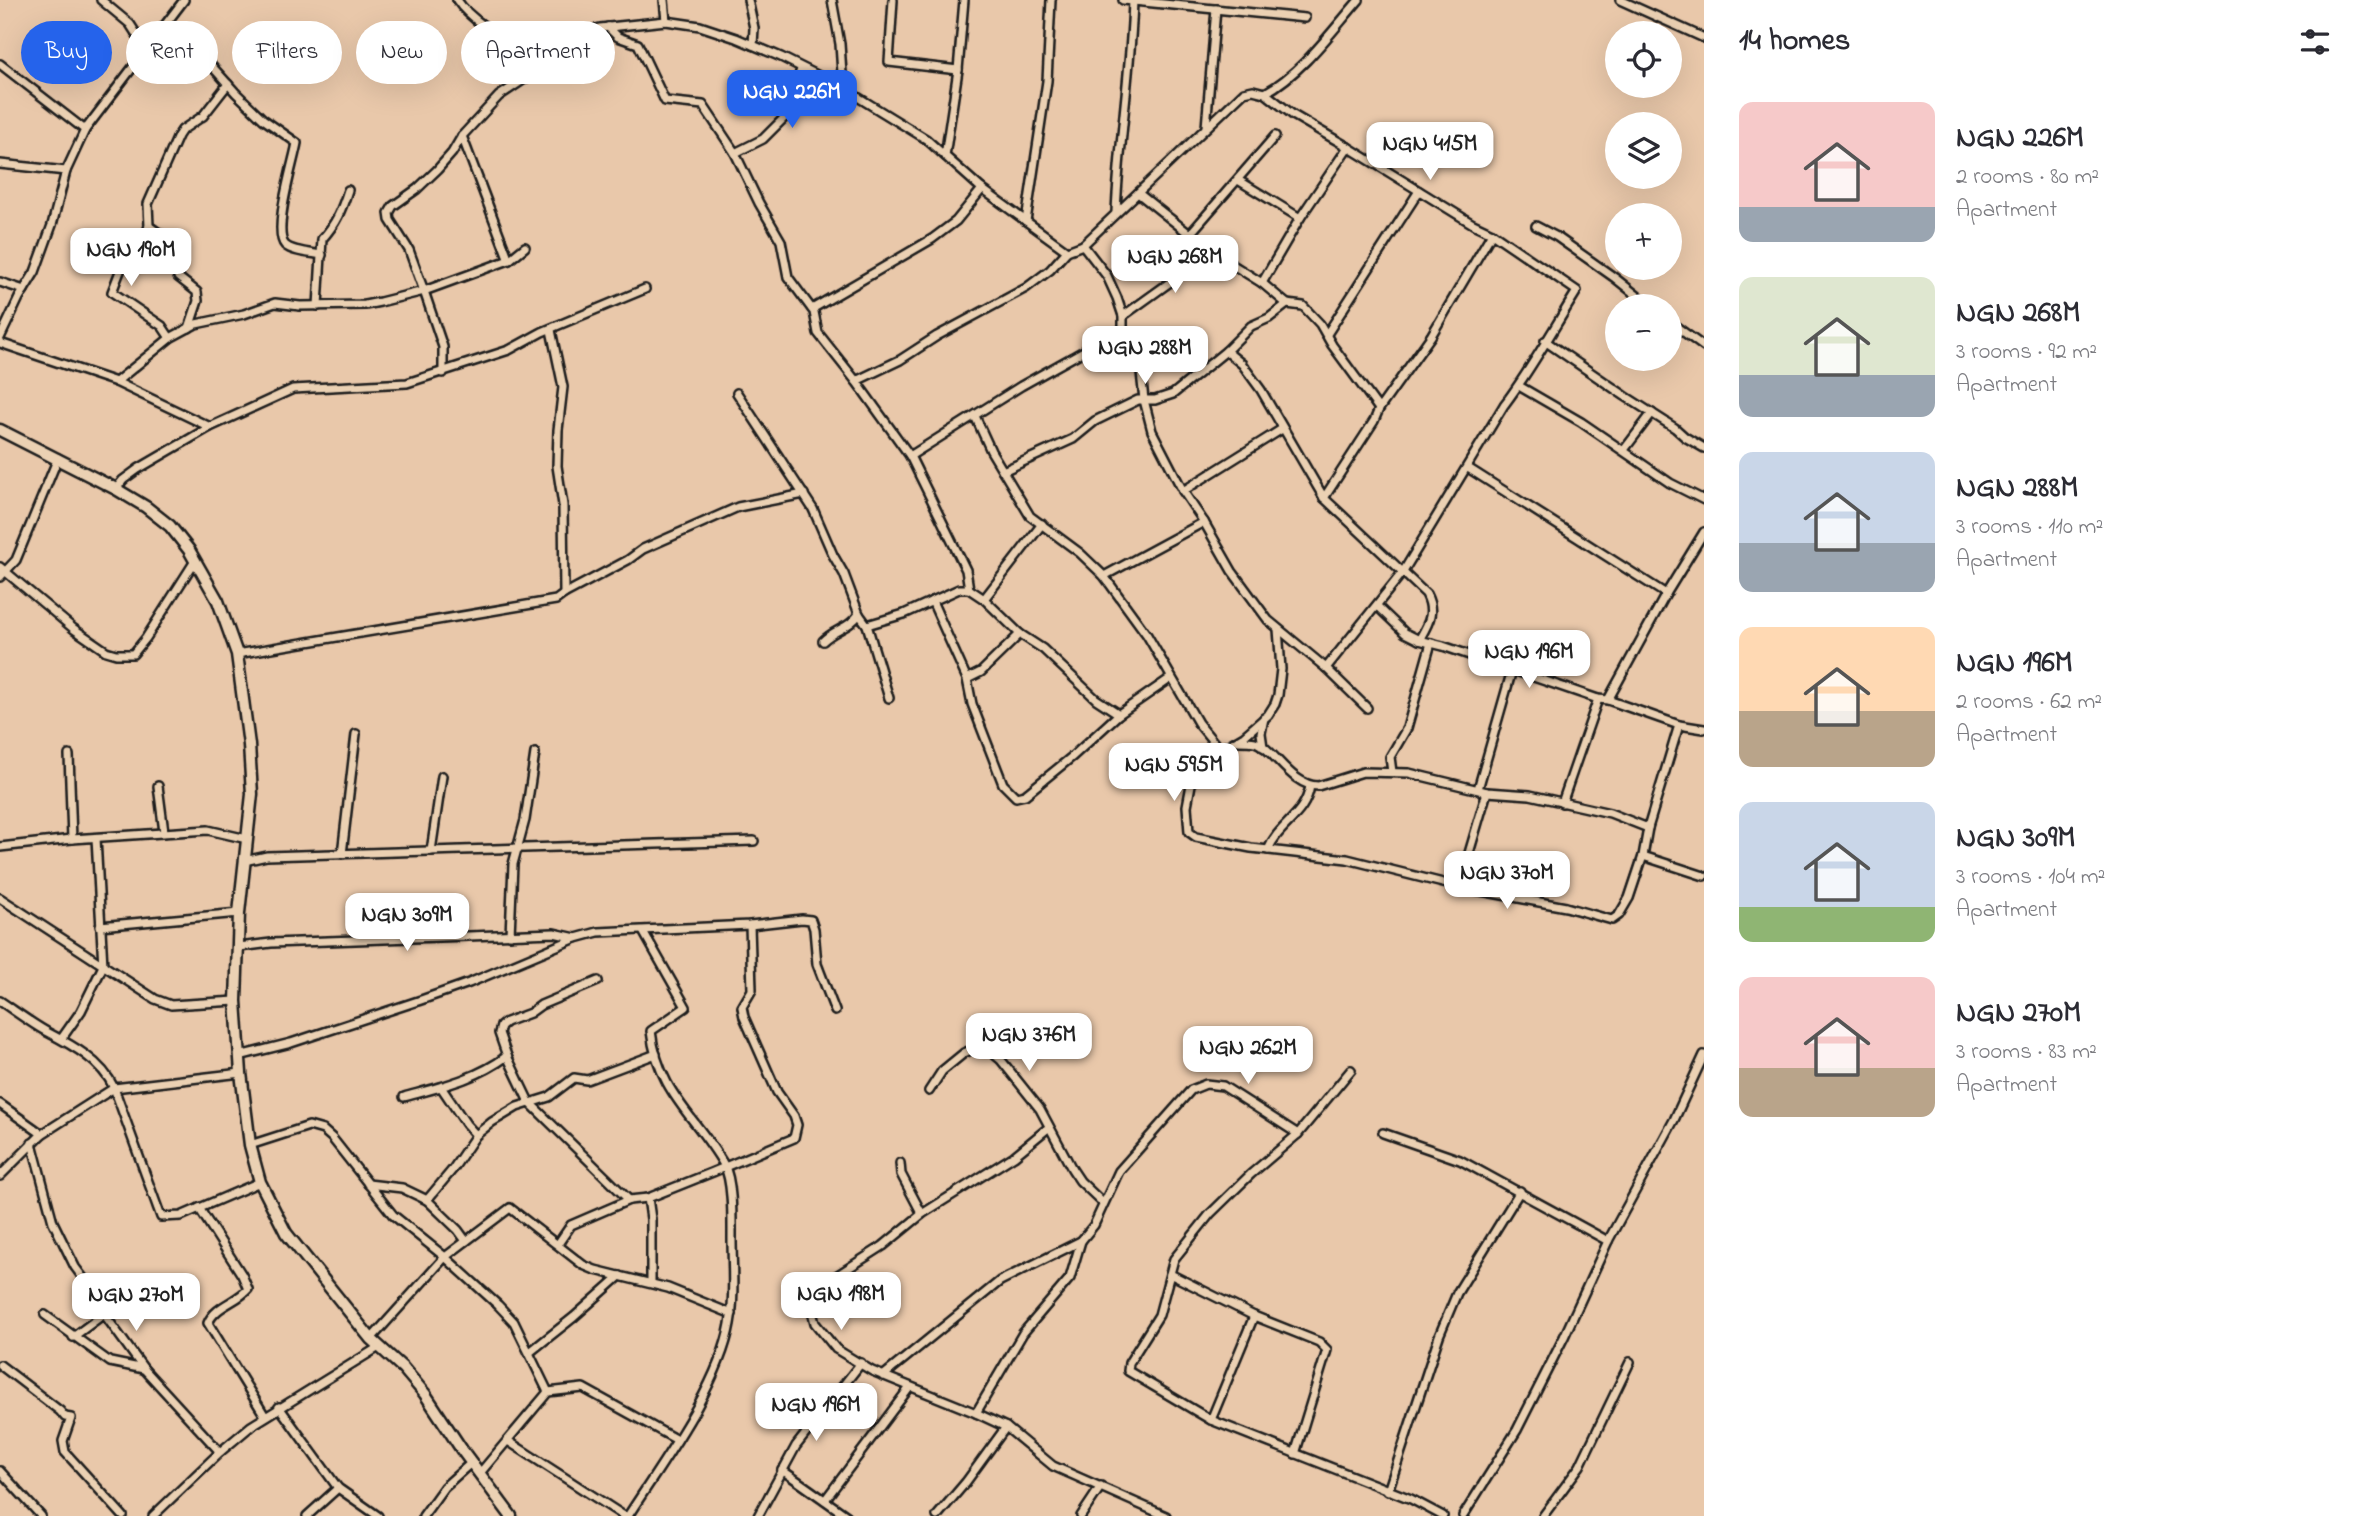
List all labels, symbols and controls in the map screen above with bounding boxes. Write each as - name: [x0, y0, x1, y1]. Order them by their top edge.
- text: 14 homes: [1739, 20, 1850, 64]
- chip: Buy: [21, 21, 112, 84]
- chip: Rent: [126, 21, 218, 84]
- chip: Filters: [232, 21, 342, 84]
- chip: New: [356, 21, 447, 84]
- chip: Apartment: [461, 21, 615, 84]
- map controls: [1605, 21, 1682, 371]
- button: locate: [1605, 21, 1682, 98]
- icon: filters: [2296, 23, 2334, 61]
- pin: NGN 226M: [720, 71, 864, 130]
- text: NGN 226M: [743, 76, 841, 109]
- button: layers: [1605, 112, 1682, 189]
- text: NGN 226M: [1956, 117, 2084, 161]
- pin: NGN 415M: [1358, 122, 1502, 182]
- text: NGN 415M: [1382, 128, 1478, 161]
- icon: home: [1795, 130, 1879, 214]
- text: 2 rooms · 80 m²: [1956, 161, 2099, 194]
- text: Apartment: [1956, 194, 2057, 227]
- button: +: [1605, 203, 1682, 280]
- pin: NGN 190M: [59, 229, 203, 288]
- text: NGN 190M: [86, 234, 176, 267]
- pin: NGN 268M: [1103, 236, 1247, 295]
- text: NGN 268M: [1127, 241, 1223, 274]
- text: NGN 268M: [1956, 292, 2080, 336]
- button: −: [1605, 294, 1682, 371]
- icon: home: [1795, 305, 1879, 389]
- pin: NGN 288M: [1073, 326, 1217, 386]
- text: NGN 288M: [1098, 332, 1192, 365]
- text: 3 rooms · 92 m²: [1956, 336, 2097, 369]
- text: Apartment: [1956, 369, 2057, 402]
- text: NGN 288M: [1956, 467, 2078, 511]
- icon: home: [1795, 480, 1879, 564]
- text: 3 rooms · 110 m²: [1956, 511, 2103, 544]
- text: Apartment: [1956, 544, 2057, 577]
- pin: NGN 196M: [1457, 630, 1601, 690]
- text: NGN 196M: [1484, 636, 1574, 669]
- text: NGN 196M: [1956, 642, 2073, 686]
- icon: home: [1795, 655, 1879, 739]
- text: 2 rooms · 62 m²: [1956, 686, 2102, 719]
- text: Apartment: [1956, 719, 2057, 752]
- pin: NGN 595M: [1102, 744, 1246, 803]
- text: NGN 595M: [1125, 749, 1223, 782]
- text: NGN 309M: [1956, 817, 2075, 861]
- icon: home: [1795, 830, 1879, 914]
- pin: NGN 370M: [1435, 852, 1579, 911]
- text: NGN 370M: [1460, 857, 1554, 890]
- text: 3 rooms · 104 m²: [1956, 861, 2105, 894]
- pin: NGN 309M: [335, 894, 479, 953]
- text: Apartment: [1956, 894, 2057, 927]
- text: NGN 309M: [361, 899, 453, 932]
- text: NGN 270M: [1956, 992, 2081, 1036]
- icon: home: [1795, 1005, 1879, 1089]
- pin: NGN 376M: [957, 1014, 1101, 1073]
- text: NGN 376M: [982, 1019, 1076, 1052]
- pin: NGN 262M: [1176, 1026, 1320, 1086]
- text: NGN 262M: [1199, 1032, 1297, 1065]
- text: 3 rooms · 83 m²: [1956, 1036, 2097, 1069]
- text: Apartment: [1956, 1069, 2057, 1102]
- pin: NGN 198M: [769, 1272, 913, 1332]
- pin: NGN 270M: [64, 1274, 208, 1333]
- text: NGN 198M: [797, 1278, 885, 1311]
- text: NGN 270M: [88, 1279, 184, 1312]
- pin: NGN 196M: [744, 1384, 888, 1443]
- text: NGN 196M: [771, 1389, 861, 1422]

